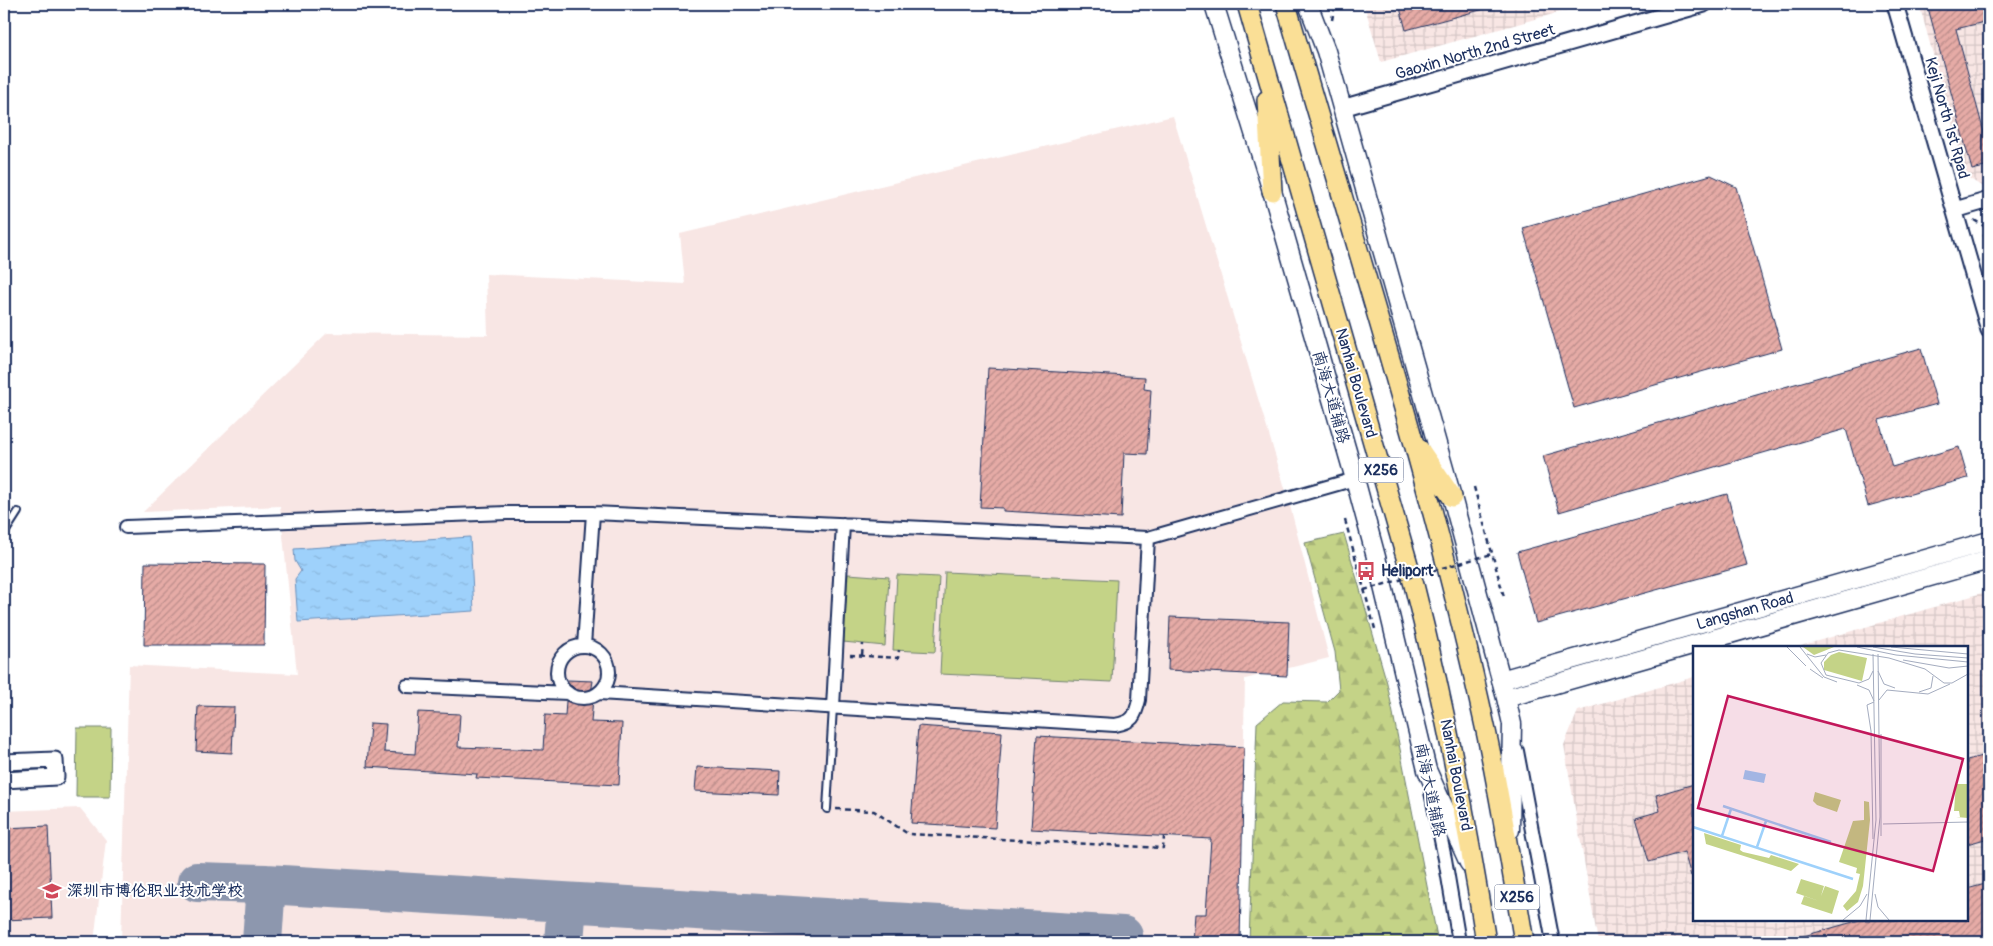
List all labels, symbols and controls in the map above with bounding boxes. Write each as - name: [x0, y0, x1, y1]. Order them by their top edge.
- street label: Gaoxin North 2nd Street: [1393, 20, 1558, 84]
- street label: Keji North 1st Rpad: [1920, 55, 1974, 181]
- street label: Nanhai Boulevard: [1331, 326, 1381, 440]
- street label: 南海大道辅路: [1308, 348, 1354, 446]
- road number: X256: [1358, 458, 1404, 482]
- bus stop icon: Heliport: [1355, 560, 1377, 582]
- place label: Heliport: [1381, 561, 1434, 581]
- street label: Langshan Road: [1694, 588, 1796, 634]
- inset map: [1693, 646, 1968, 921]
- street label: Nanhai Boulevard: [1435, 717, 1477, 833]
- street label: 南海大道辅路: [1410, 741, 1450, 839]
- school or university icon: 深圳市博伦职业技术学校: [41, 880, 63, 902]
- place label: 深圳市博伦职业技术学校: [67, 881, 243, 901]
- road number: X256: [1494, 884, 1540, 910]

